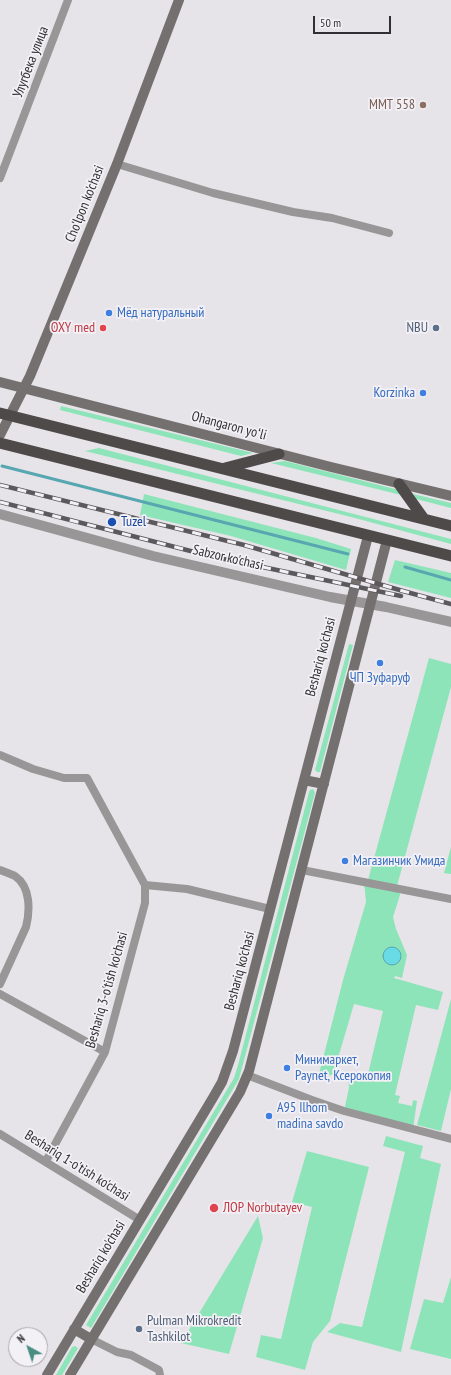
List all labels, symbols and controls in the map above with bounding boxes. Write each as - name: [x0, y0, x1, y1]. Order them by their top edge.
- scale bar: [315, 8, 393, 34]
- text: 50 m: [320, 15, 341, 30]
- street label: Улугбека улица: [10, 24, 52, 100]
- place label: MMT 558: [369, 97, 415, 113]
- marker: MMT 558: [418, 100, 428, 110]
- street label: Cho'lpon ko'chasi: [62, 163, 108, 245]
- place label: Мёд натуральный: [117, 305, 204, 321]
- marker: Мёд натуральный: [104, 308, 114, 318]
- place label: OXY med: [51, 320, 95, 336]
- place label: NBU: [407, 320, 428, 336]
- marker: OXY med: [98, 323, 108, 333]
- marker: NBU: [431, 323, 441, 333]
- place label: Korzinka: [374, 385, 415, 401]
- marker: Korzinka: [418, 388, 428, 398]
- street label: Ohangaron yoʻli: [190, 408, 268, 444]
- place label: Tuzel: [121, 514, 146, 530]
- marker: Tuzel: [106, 516, 118, 528]
- street label: Sabzor ko'chasi: [191, 542, 265, 574]
- street label: Beshariq ko'chasi: [302, 616, 340, 698]
- marker: ЧП Зуфаруф: [375, 658, 385, 668]
- place label: ЧП Зуфаруф: [350, 670, 410, 686]
- place label: Магазинчик Умида: [353, 853, 445, 869]
- marker: Магазинчик Умида: [340, 856, 350, 866]
- street label: Beshariq 3-o'tish ko'chasi: [82, 930, 132, 1050]
- street label: Beshariq ko'chasi: [221, 930, 259, 1012]
- place label: Минимаркет, Paynet, Ксерокопия: [295, 1052, 391, 1084]
- marker: Минимаркет, Paynet, Ксерокопия: [282, 1063, 292, 1073]
- place label: A95 Ilhom madina savdo: [277, 1100, 343, 1132]
- marker: A95 Ilhom madina savdo: [264, 1111, 274, 1121]
- street label: Beshariq 1-o'tish ko'chasi: [21, 1127, 133, 1205]
- place label: ЛОР Norbutayev: [223, 1200, 302, 1216]
- marker: ЛОР Norbutayev: [208, 1202, 220, 1214]
- street label: Beshariq ko'chasi: [73, 1218, 129, 1296]
- place label: Pulman Mikrokredit Tashkilot: [147, 1313, 241, 1346]
- marker: Pulman Mikrokredit Tashkilot: [134, 1324, 144, 1334]
- north arrow: [8, 1327, 48, 1367]
- text: N: [14, 1331, 28, 1346]

